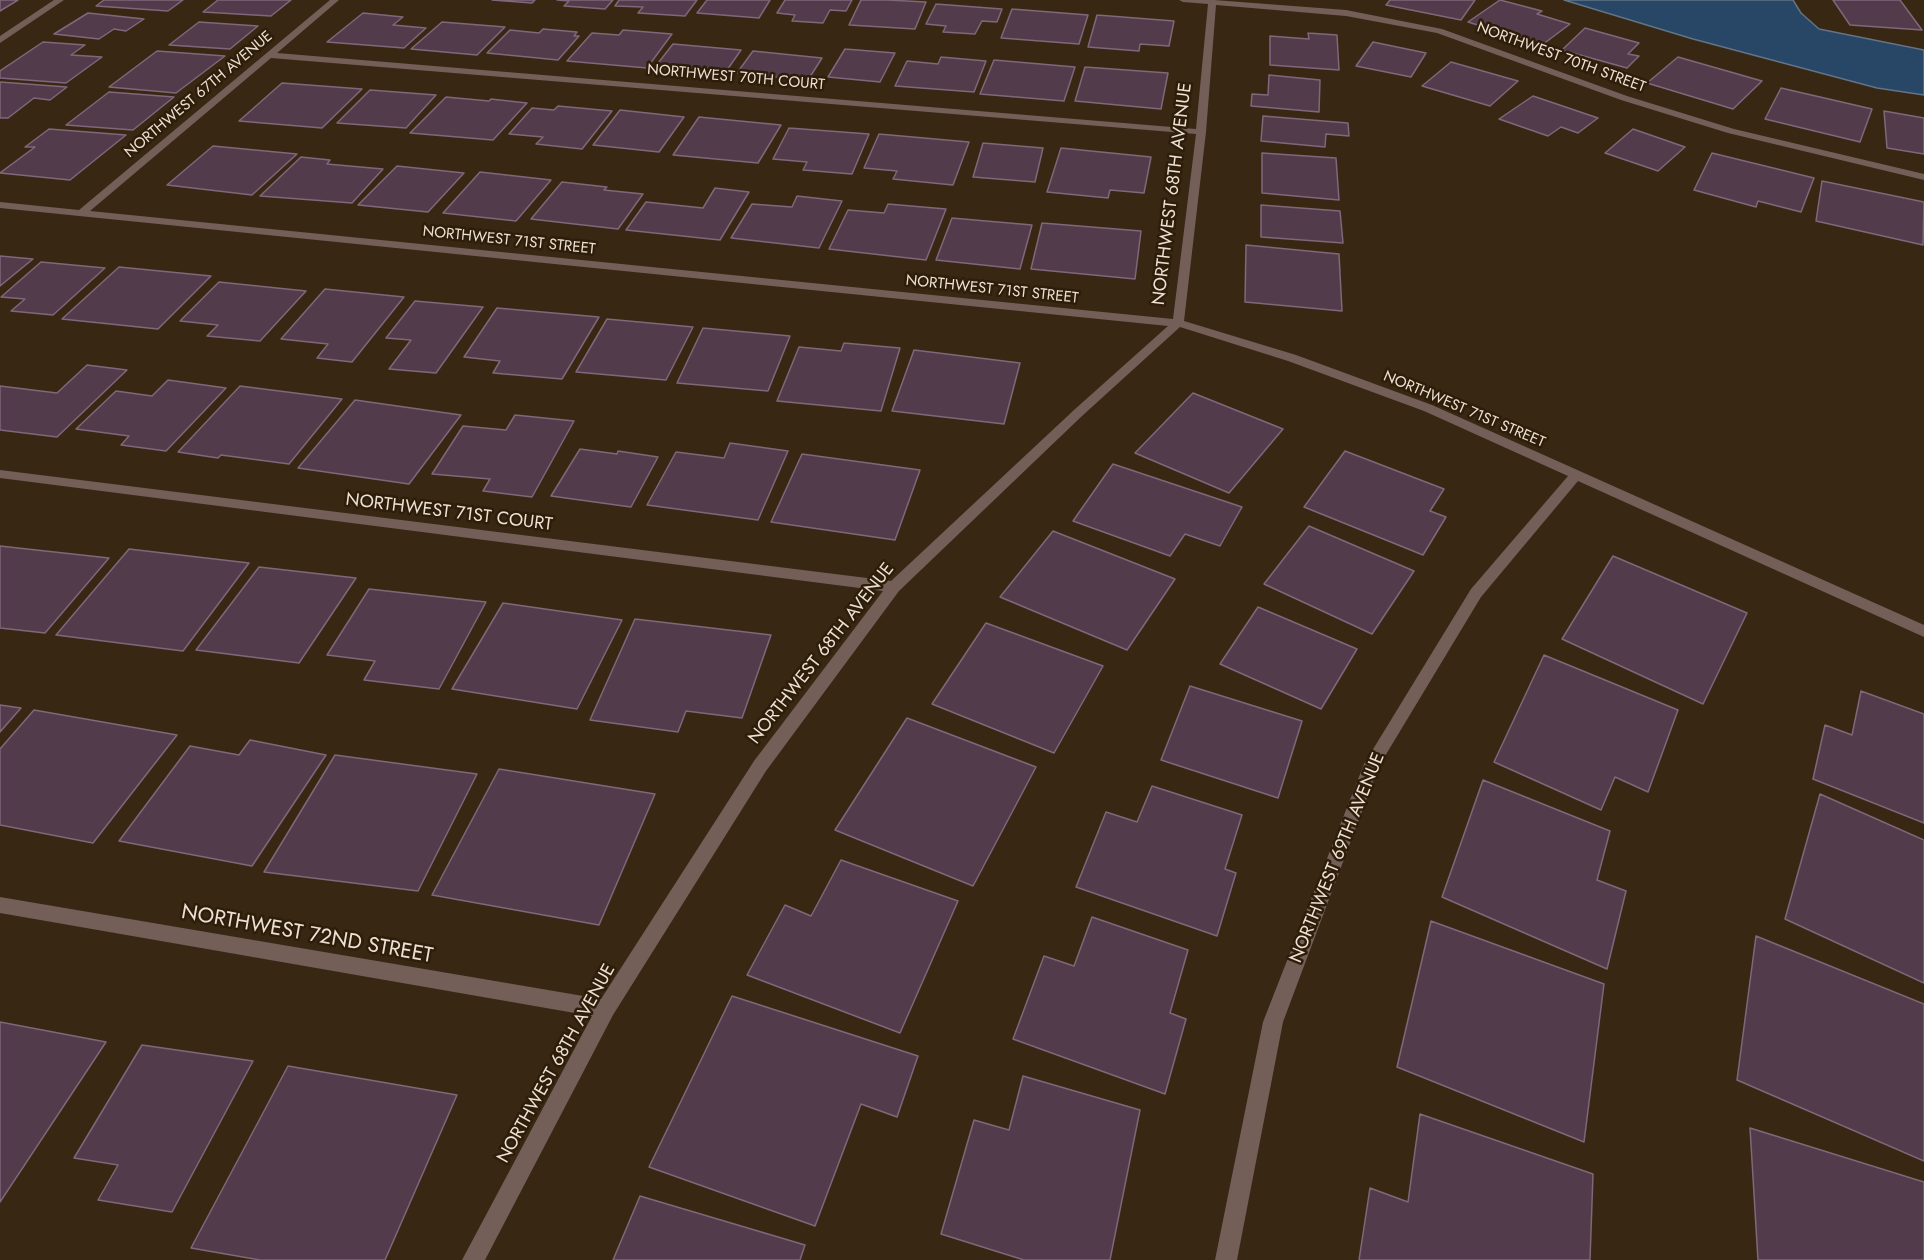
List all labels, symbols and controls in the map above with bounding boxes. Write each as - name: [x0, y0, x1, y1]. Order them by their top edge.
- street label: NORTHWEST 70TH STREET: [1474, 19, 1648, 97]
- street label: NORTHWEST 67TH AVENUE: [121, 28, 277, 162]
- street label: NORTHWEST 70TH COURT: [646, 61, 826, 95]
- street label: NORTHWEST 68TH AVENUE: [1149, 81, 1197, 307]
- street label: NORTHWEST 71ST STREET: [422, 223, 596, 259]
- street label: NORTHWEST 71ST STREET: [905, 272, 1079, 308]
- street label: NORTHWEST 71ST STREET: [1381, 368, 1547, 452]
- street label: NORTHWEST 71ST COURT: [344, 490, 554, 536]
- street label: NORTHWEST 68TH AVENUE: [744, 559, 900, 749]
- street label: NORTHWEST 69TH AVENUE: [1286, 750, 1390, 966]
- street label: NORTHWEST 72ND STREET: [179, 900, 435, 970]
- street label: NORTHWEST 68TH AVENUE: [493, 961, 621, 1167]

